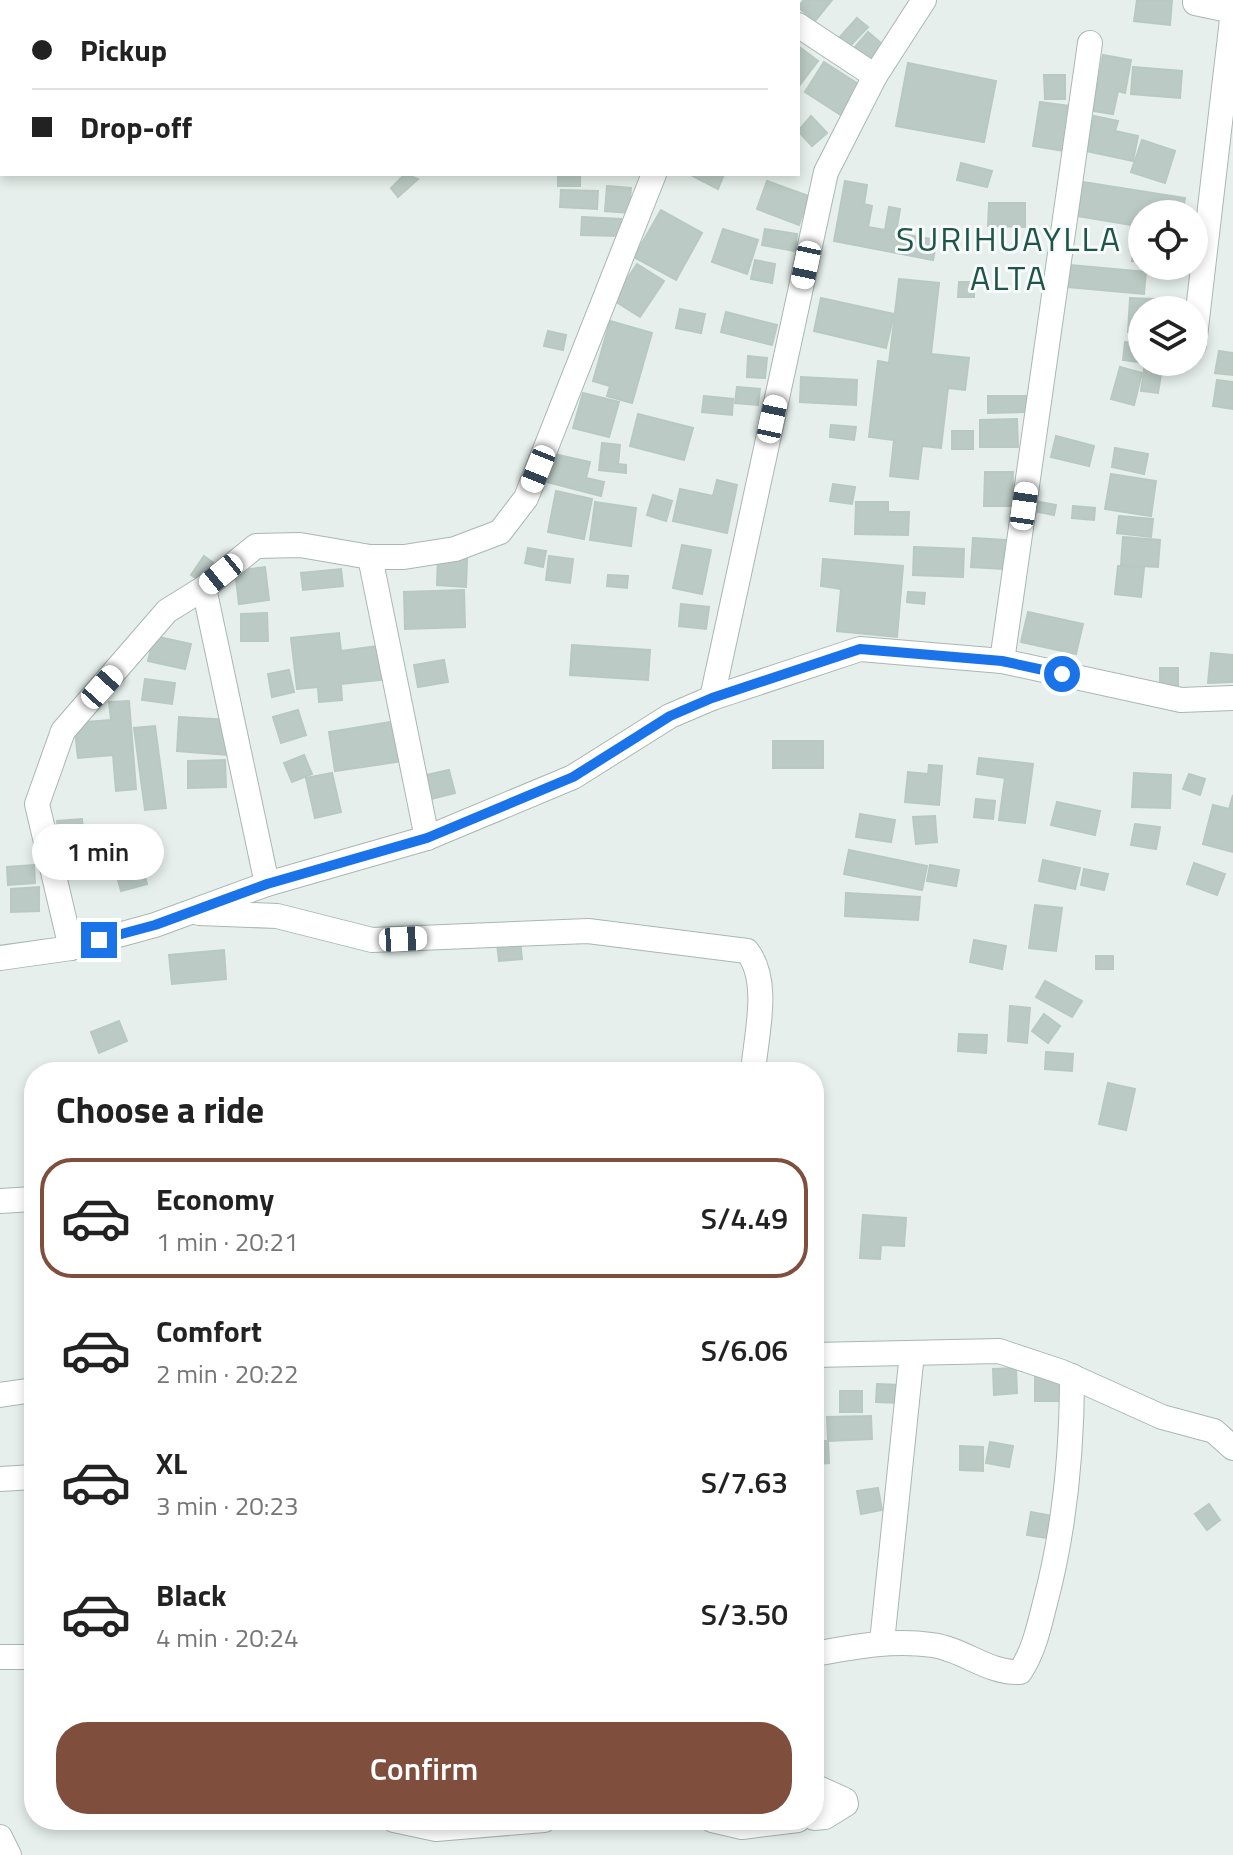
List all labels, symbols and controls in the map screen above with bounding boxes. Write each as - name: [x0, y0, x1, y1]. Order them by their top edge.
- text: Pickup: [80, 27, 167, 73]
- text: Drop-off: [80, 104, 192, 150]
- map controls: [1128, 200, 1208, 376]
- button: locate: [1128, 200, 1208, 280]
- district label: SURIHUAYLLA ALTA: [896, 212, 1122, 303]
- car: [789, 239, 823, 291]
- button: layers: [1128, 296, 1208, 376]
- car: [755, 393, 789, 445]
- car: [518, 442, 558, 496]
- car: [1009, 481, 1039, 531]
- car: [195, 550, 247, 598]
- route start: [1044, 656, 1080, 692]
- car: [77, 661, 127, 713]
- callout: 1 min: [33, 824, 165, 880]
- text: 1 min: [67, 832, 129, 871]
- route end: [81, 922, 117, 958]
- car: [378, 926, 428, 952]
- text: Choose a ride: [56, 1082, 264, 1137]
- text: Economy: [156, 1176, 274, 1222]
- icon: car: [60, 1182, 132, 1254]
- text: S/4.49: [701, 1195, 788, 1241]
- text: 1 min · 20:21: [156, 1222, 299, 1261]
- text: Comfort: [156, 1308, 262, 1354]
- icon: car: [60, 1314, 132, 1386]
- text: S/6.06: [701, 1327, 788, 1373]
- text: 2 min · 20:22: [156, 1354, 299, 1393]
- text: XL: [156, 1440, 187, 1486]
- icon: car: [60, 1446, 132, 1518]
- text: S/7.63: [701, 1459, 788, 1505]
- text: 3 min · 20:23: [156, 1486, 299, 1525]
- text: Black: [156, 1572, 227, 1618]
- icon: car: [60, 1578, 132, 1650]
- text: S/3.50: [701, 1591, 788, 1637]
- text: 4 min · 20:24: [156, 1618, 299, 1657]
- button: Confirm: [56, 1722, 792, 1814]

